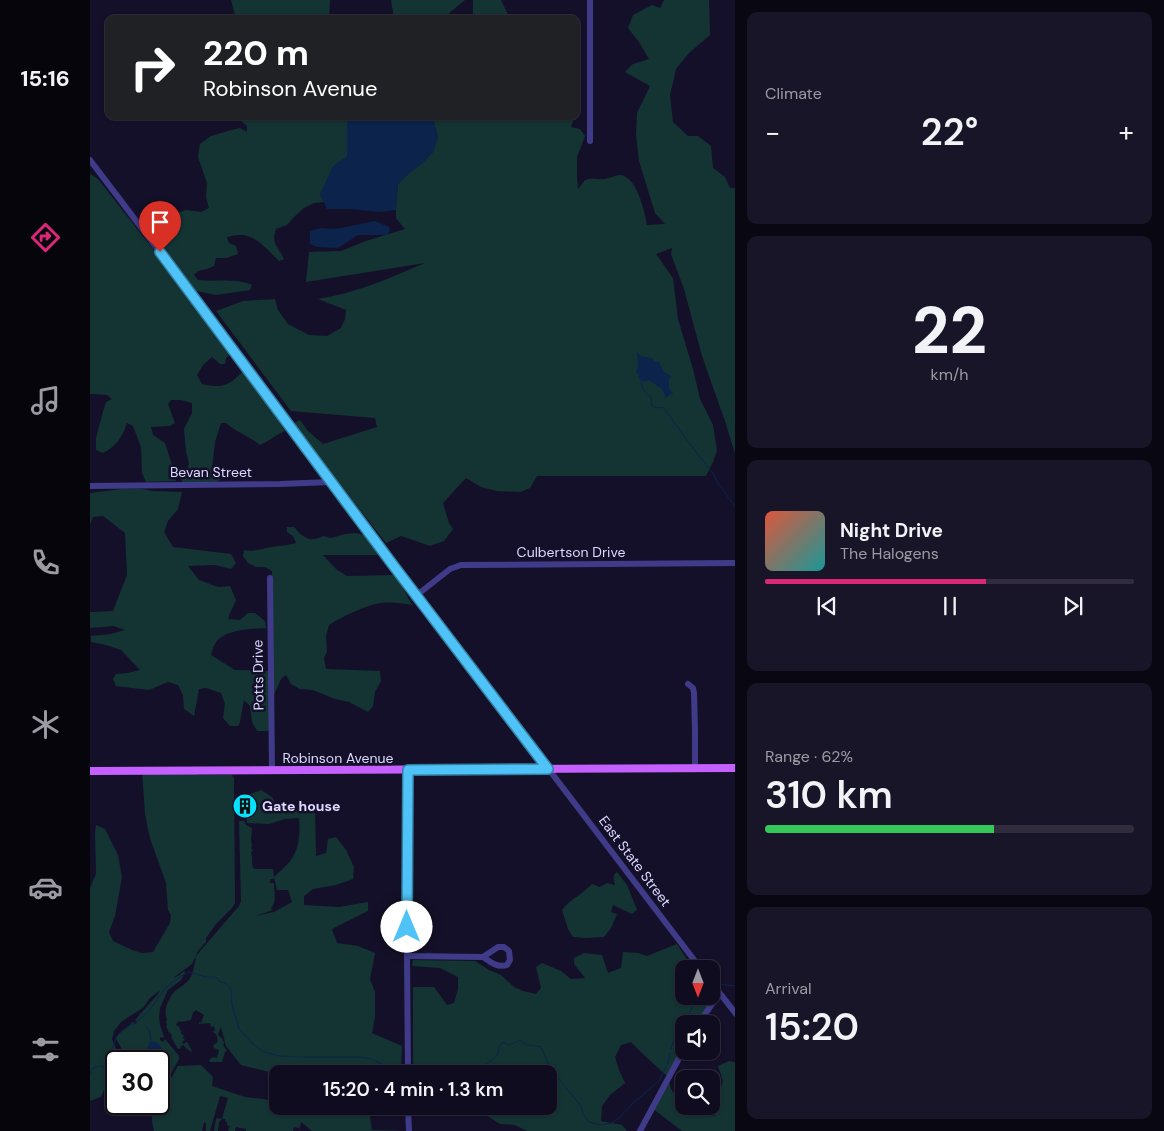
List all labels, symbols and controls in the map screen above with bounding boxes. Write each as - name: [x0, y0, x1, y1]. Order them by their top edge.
- text: 220 m: [203, 30, 309, 76]
- icon: right: [120, 35, 185, 100]
- text: 15:16: [20, 64, 70, 93]
- text: Robinson Avenue: [203, 74, 377, 103]
- text: Climate: [765, 83, 822, 104]
- text: 22°: [921, 107, 978, 157]
- text: −: [765, 114, 780, 151]
- text: +: [1119, 114, 1134, 151]
- pin: [139, 201, 181, 252]
- icon: arrive: [146, 208, 174, 236]
- icon: directions: [28, 220, 63, 255]
- text: 22: [912, 289, 987, 373]
- text: km/h: [931, 364, 968, 385]
- icon: music: [28, 383, 63, 418]
- street label: Bevan Street: [170, 463, 252, 481]
- text: Night Drive: [840, 518, 943, 543]
- street label: Culbertson Drive: [517, 543, 625, 561]
- text: The Halogens: [840, 543, 939, 564]
- icon: phone: [28, 545, 63, 580]
- icon: previous: [813, 592, 841, 620]
- icon: pause: [936, 592, 964, 620]
- icon: next: [1059, 592, 1087, 620]
- street label: Potts Drive: [248, 639, 268, 710]
- icon: climate: [28, 707, 63, 742]
- text: Range · 62%: [765, 746, 853, 767]
- street label: Robinson Avenue: [282, 749, 394, 767]
- text: 310 km: [765, 770, 893, 820]
- building icon: Gate house: [232, 793, 258, 819]
- place label: Gate house: [262, 797, 340, 815]
- street label: East State Street: [595, 812, 675, 910]
- icon: car: [28, 870, 63, 905]
- position arrow: [380, 900, 432, 952]
- north arrow: [675, 960, 720, 1005]
- map controls: [675, 960, 720, 1115]
- text: Arrival: [765, 978, 812, 999]
- text: 15:20: [765, 1002, 859, 1052]
- button: sound: [675, 1015, 720, 1060]
- icon: filters: [28, 1032, 63, 1067]
- speed limit sign: 30: [105, 1050, 170, 1115]
- button: search: [675, 1070, 720, 1115]
- text: 15:20 · 4 min · 1.3 km: [323, 1077, 503, 1102]

